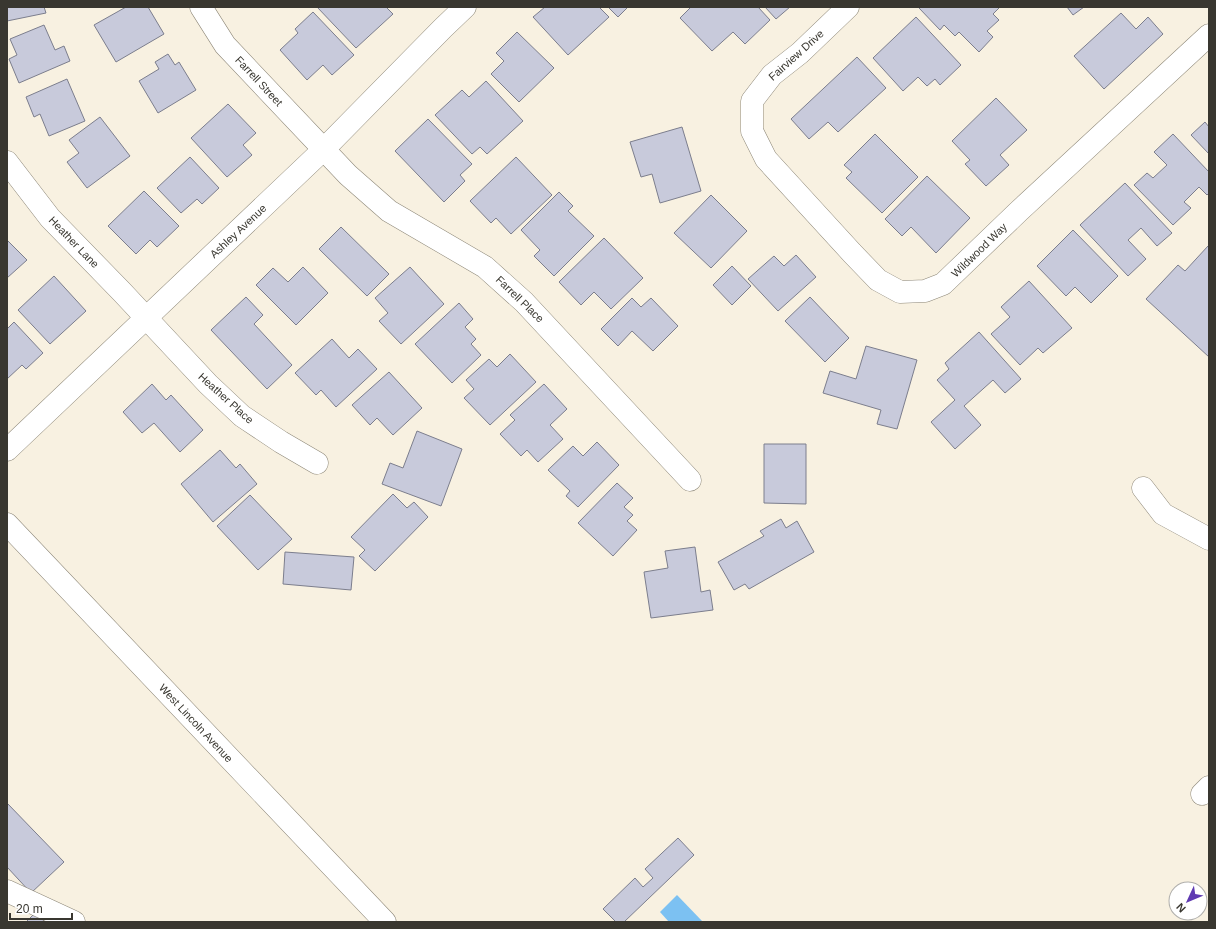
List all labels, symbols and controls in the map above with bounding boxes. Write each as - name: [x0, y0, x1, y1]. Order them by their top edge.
- street label: Fairview Drive: [766, 27, 826, 83]
- street label: Farrell Street: [233, 54, 285, 108]
- street label: Ashley Avenue: [207, 202, 269, 260]
- street label: Heather Lane: [47, 214, 101, 270]
- street label: Wildwood Way: [949, 220, 1010, 279]
- street label: Farrell Place: [494, 273, 546, 325]
- street label: Heather Place: [196, 370, 256, 426]
- street label: West Lincoln Avenue: [157, 681, 235, 765]
- north arrow: [1168, 881, 1208, 921]
- scale bar: [10, 895, 72, 921]
- text: N: [1174, 901, 1188, 915]
- text: 20 m: [16, 902, 43, 916]

